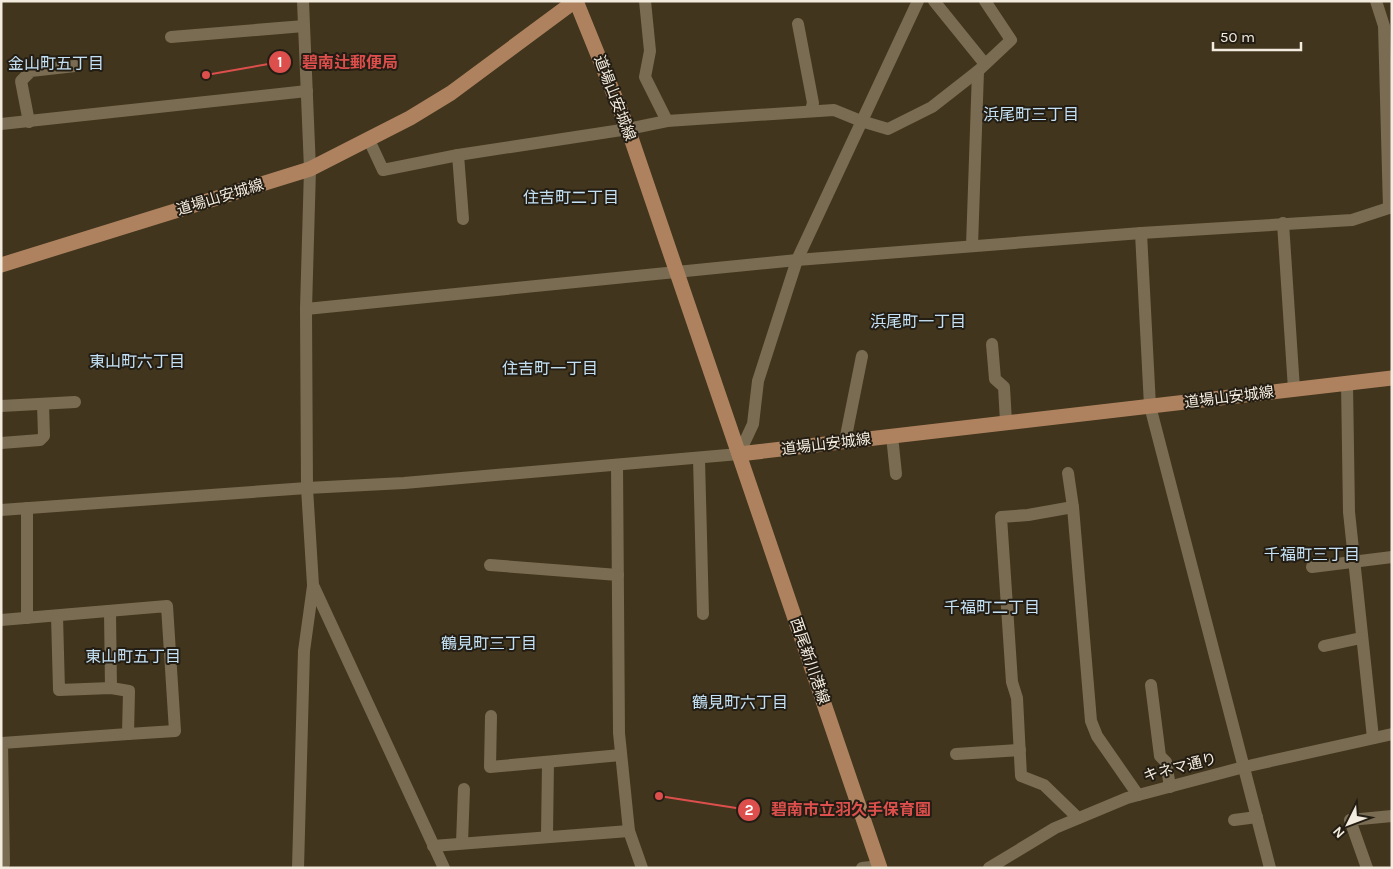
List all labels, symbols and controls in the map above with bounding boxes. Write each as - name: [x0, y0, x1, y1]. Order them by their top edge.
- scale bar: [1213, 20, 1300, 52]
- text: 50 m: [1220, 28, 1255, 46]
- callout: 碧南辻郵便局: [267, 47, 408, 78]
- text: 1: [277, 53, 283, 71]
- text: 碧南辻郵便局: [302, 53, 398, 72]
- street label: 道場山安城線: [590, 53, 640, 143]
- district label: 金山町五丁目: [8, 54, 104, 73]
- district label: 浜尾町三丁目: [983, 105, 1079, 124]
- street label: 道場山安城線: [174, 175, 266, 219]
- district label: 住吉町二丁目: [523, 188, 619, 207]
- district label: 浜尾町一丁目: [870, 312, 966, 331]
- district label: 東山町六丁目: [89, 352, 185, 371]
- district label: 住吉町一丁目: [502, 359, 598, 378]
- street label: 道場山安城線: [1183, 383, 1275, 411]
- street label: 道場山安城線: [780, 430, 872, 458]
- district label: 千福町三丁目: [1264, 545, 1360, 564]
- district label: 千福町二丁目: [944, 598, 1040, 617]
- street label: 西尾新川港線: [787, 616, 833, 706]
- district label: 鶴見町三丁目: [441, 634, 537, 653]
- district label: 東山町五丁目: [85, 647, 181, 666]
- district label: 鶴見町六丁目: [692, 693, 788, 712]
- street label: キネマ通り: [1141, 749, 1219, 785]
- callout: 碧南市立羽久手保育園: [736, 794, 941, 825]
- north arrow: [1323, 799, 1373, 849]
- text: 碧南市立羽久手保育園: [771, 800, 931, 819]
- text: 2: [744, 801, 754, 819]
- text: N: [1329, 823, 1348, 842]

